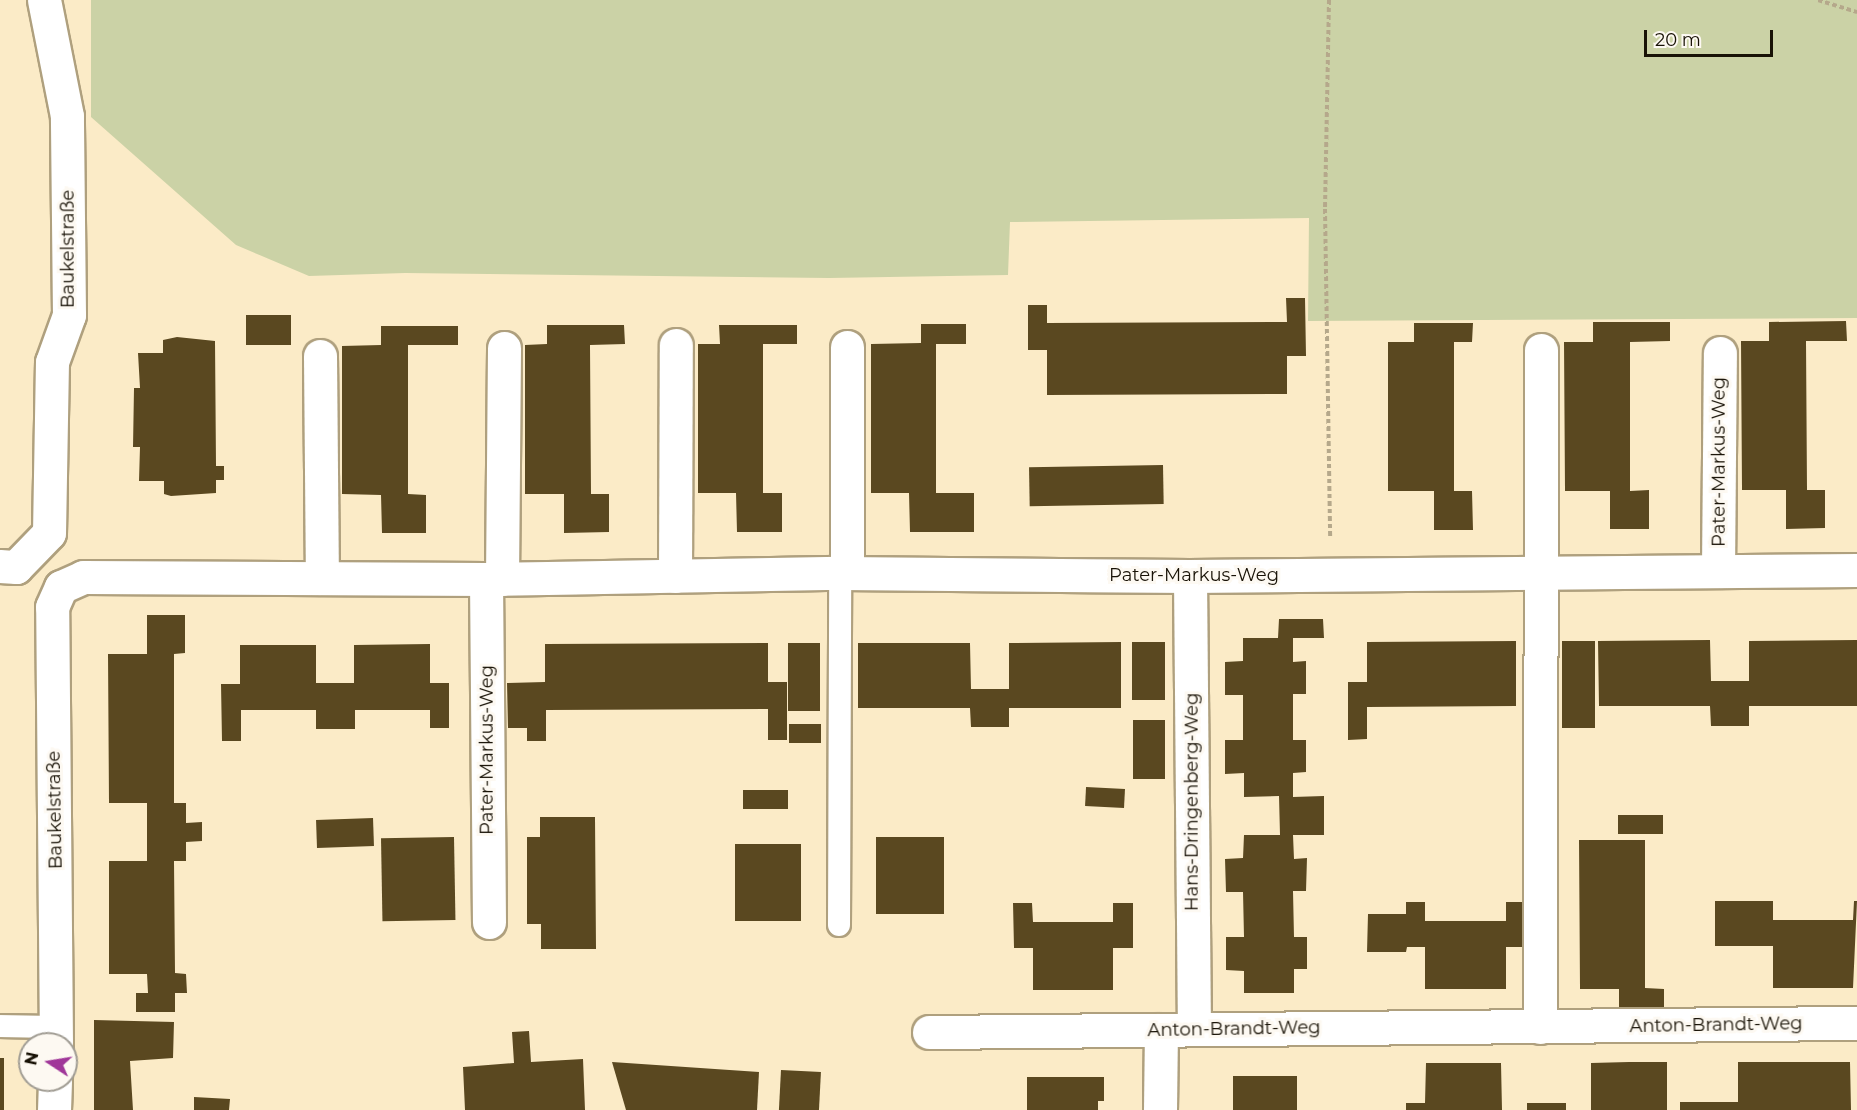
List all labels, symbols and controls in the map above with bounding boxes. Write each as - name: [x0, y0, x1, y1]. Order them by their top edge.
- scale bar: [1647, 18, 1776, 56]
- text: 20 m: [1655, 29, 1701, 51]
- street label: Baukelstraße: [57, 190, 79, 308]
- street label: Pater-Markus-Weg: [1708, 377, 1730, 547]
- street label: Pater-Markus-Weg: [1109, 564, 1279, 586]
- street label: Pater-Markus-Weg: [476, 665, 498, 835]
- street label: Hans-Dringenberg-Weg: [1181, 693, 1203, 911]
- street label: Baukelstraße: [43, 751, 67, 869]
- street label: Anton-Brandt-Weg: [1629, 1013, 1803, 1037]
- street label: Anton-Brandt-Weg: [1147, 1017, 1321, 1041]
- north arrow: [18, 1032, 78, 1092]
- text: N: [21, 1050, 42, 1067]

